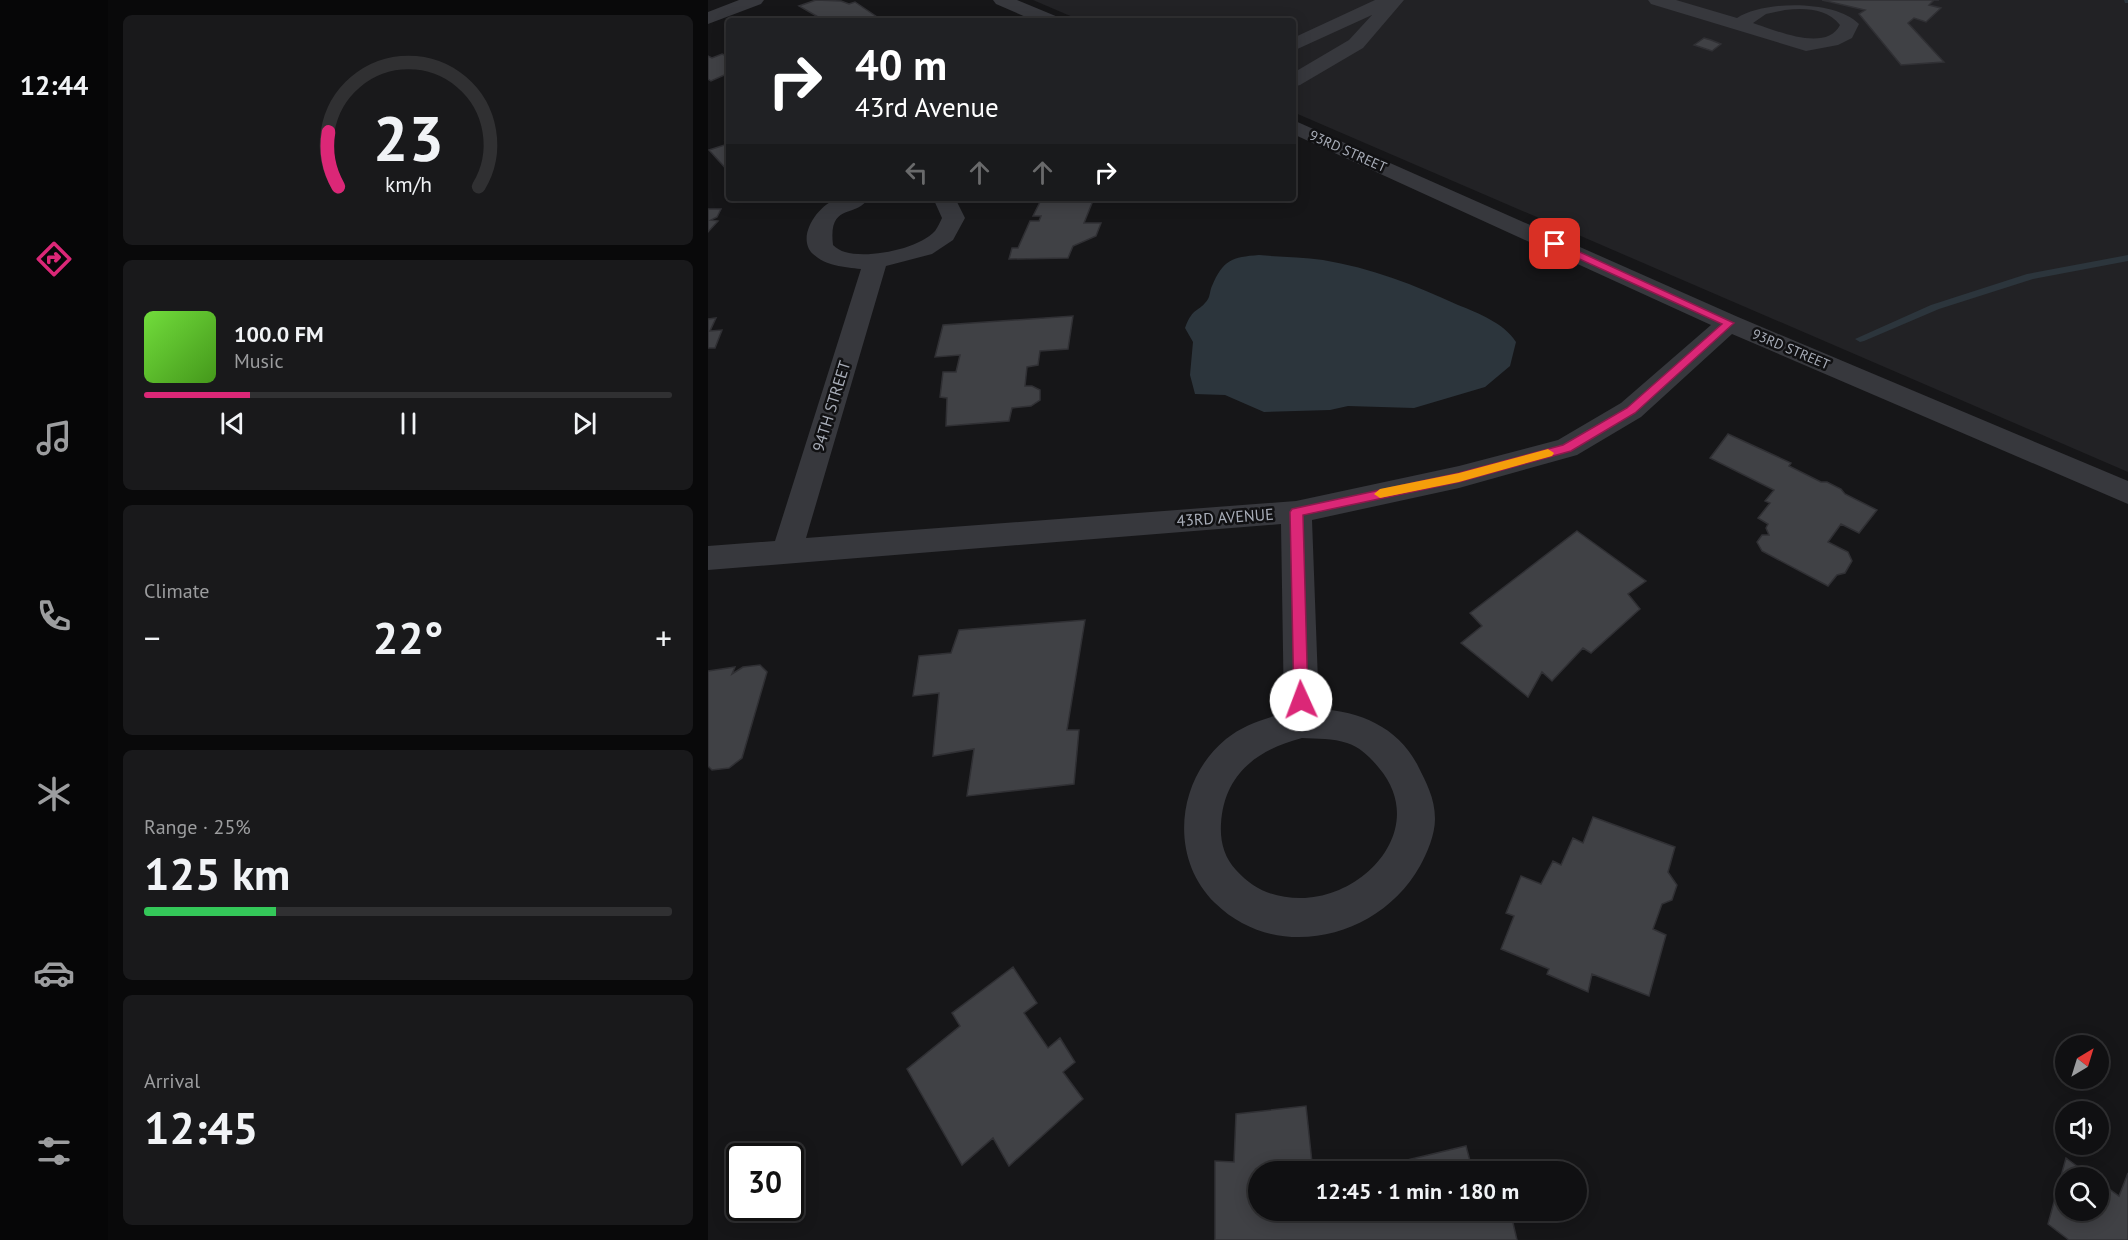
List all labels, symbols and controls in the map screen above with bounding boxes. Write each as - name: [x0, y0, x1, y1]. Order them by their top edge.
- text: 40 m: [855, 37, 947, 92]
- icon: right: [756, 42, 834, 120]
- text: 12:44: [20, 68, 88, 102]
- text: 43rd Avenue: [855, 90, 999, 124]
- text: 23: [373, 97, 443, 178]
- street label: 93RD STREET: [1307, 126, 1390, 176]
- icon: left: [900, 156, 933, 189]
- icon: ahead: [963, 156, 996, 189]
- icon: ahead: [1026, 156, 1059, 189]
- icon: right: [1089, 156, 1122, 189]
- text: km/h: [384, 170, 431, 198]
- pin: [1529, 218, 1580, 269]
- icon: arrive: [1538, 227, 1571, 260]
- icon: directions: [33, 238, 75, 280]
- text: 100.0 FM: [234, 320, 324, 348]
- street label: 93RD STREET: [1749, 325, 1833, 374]
- text: Music: [234, 348, 283, 374]
- street label: 94TH STREET: [808, 358, 854, 454]
- icon: previous: [216, 407, 249, 440]
- icon: pause: [392, 407, 425, 440]
- icon: next: [568, 407, 601, 440]
- icon: music: [33, 417, 75, 459]
- street label: 43RD AVENUE: [1176, 504, 1274, 530]
- text: Climate: [144, 578, 210, 604]
- icon: phone: [33, 595, 75, 637]
- text: 22°: [373, 608, 443, 666]
- text: −: [144, 616, 161, 659]
- text: +: [655, 616, 672, 659]
- position arrow: [1269, 668, 1333, 732]
- icon: climate: [33, 773, 75, 815]
- text: Range · 25%: [144, 814, 251, 840]
- text: 125 km: [144, 844, 290, 902]
- icon: car: [33, 952, 75, 994]
- north arrow: [2055, 1035, 2109, 1089]
- map controls: [2055, 1035, 2109, 1221]
- text: Arrival: [144, 1068, 200, 1094]
- text: 12:45: [144, 1098, 258, 1156]
- button: sound: [2055, 1101, 2109, 1155]
- icon: filters: [33, 1130, 75, 1172]
- speed limit sign: 30: [726, 1143, 804, 1221]
- button: search: [2055, 1167, 2109, 1221]
- text: 12:45 · 1 min · 180 m: [1316, 1177, 1519, 1205]

